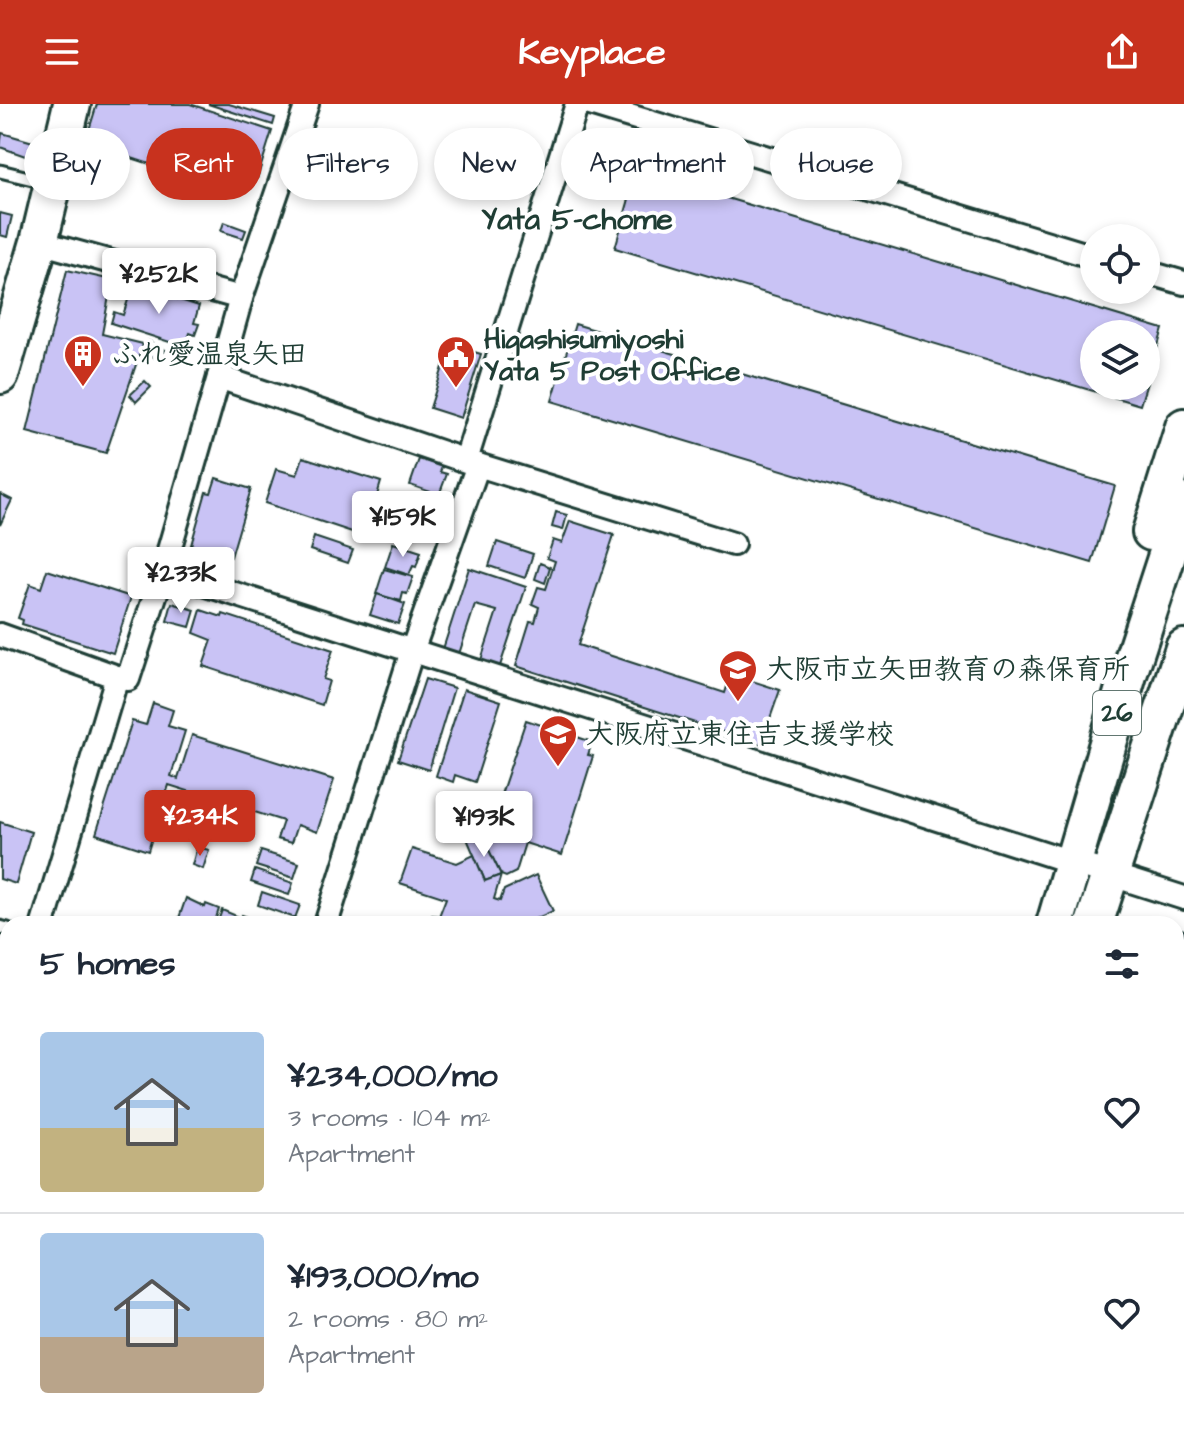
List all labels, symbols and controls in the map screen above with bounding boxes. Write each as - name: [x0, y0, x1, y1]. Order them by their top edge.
- text: Keyplace: [518, 27, 666, 78]
- icon: menu: [40, 30, 84, 74]
- icon: share: [1100, 30, 1144, 74]
- chip: Buy: [24, 128, 130, 200]
- chip: Rent: [146, 128, 262, 200]
- chip: Filters: [278, 128, 418, 200]
- chip: New: [434, 128, 545, 200]
- chip: Apartment: [561, 128, 754, 200]
- chip: House: [770, 128, 902, 200]
- district label: Yata 5-chome: [481, 199, 673, 241]
- map controls: [1080, 224, 1160, 400]
- button: locate: [1080, 224, 1160, 304]
- pin: ¥252K: [103, 248, 215, 316]
- text: ¥252K: [120, 256, 198, 292]
- place label: Higashisumiyoshi Yata 5 Post Office: [484, 320, 740, 391]
- button: layers: [1080, 320, 1160, 400]
- building icon: ふれ愛温泉矢田: [62, 333, 104, 388]
- public building icon: Higashisumiyoshi Yata 5 Post Office: [435, 334, 477, 389]
- place label: ふれ愛温泉矢田: [111, 335, 307, 374]
- pin: ¥159K: [347, 491, 459, 559]
- text: ¥159K: [370, 499, 436, 535]
- pin: ¥233K: [125, 547, 237, 615]
- text: ¥233K: [146, 555, 216, 591]
- school or university icon: 大阪市立矢田教育の森保育所: [717, 648, 759, 703]
- place label: 大阪市立矢田教育の森保育所: [766, 650, 1130, 689]
- road number: 26: [1093, 691, 1141, 735]
- school or university icon: 大阪府立東住吉支援学校: [537, 713, 579, 768]
- place label: 大阪府立東住吉支援学校: [586, 715, 894, 754]
- pin: ¥234K: [144, 790, 256, 858]
- pin: ¥193K: [428, 791, 540, 859]
- text: ¥234K: [162, 798, 238, 834]
- text: ¥193K: [454, 799, 515, 835]
- text: 5 homes: [40, 940, 176, 988]
- icon: filters: [1100, 942, 1144, 986]
- text: ¥234,000/mo: [288, 1052, 498, 1100]
- icon: home: [104, 1064, 200, 1160]
- icon: heart: [1100, 1090, 1144, 1134]
- text: 3 rooms · 104 m²: [288, 1100, 491, 1136]
- text: Apartment: [288, 1136, 415, 1172]
- text: ¥193,000/mo: [288, 1253, 479, 1301]
- icon: home: [104, 1265, 200, 1361]
- icon: heart: [1100, 1291, 1144, 1335]
- text: 2 rooms · 80 m²: [288, 1301, 488, 1337]
- text: Apartment: [288, 1337, 415, 1373]

